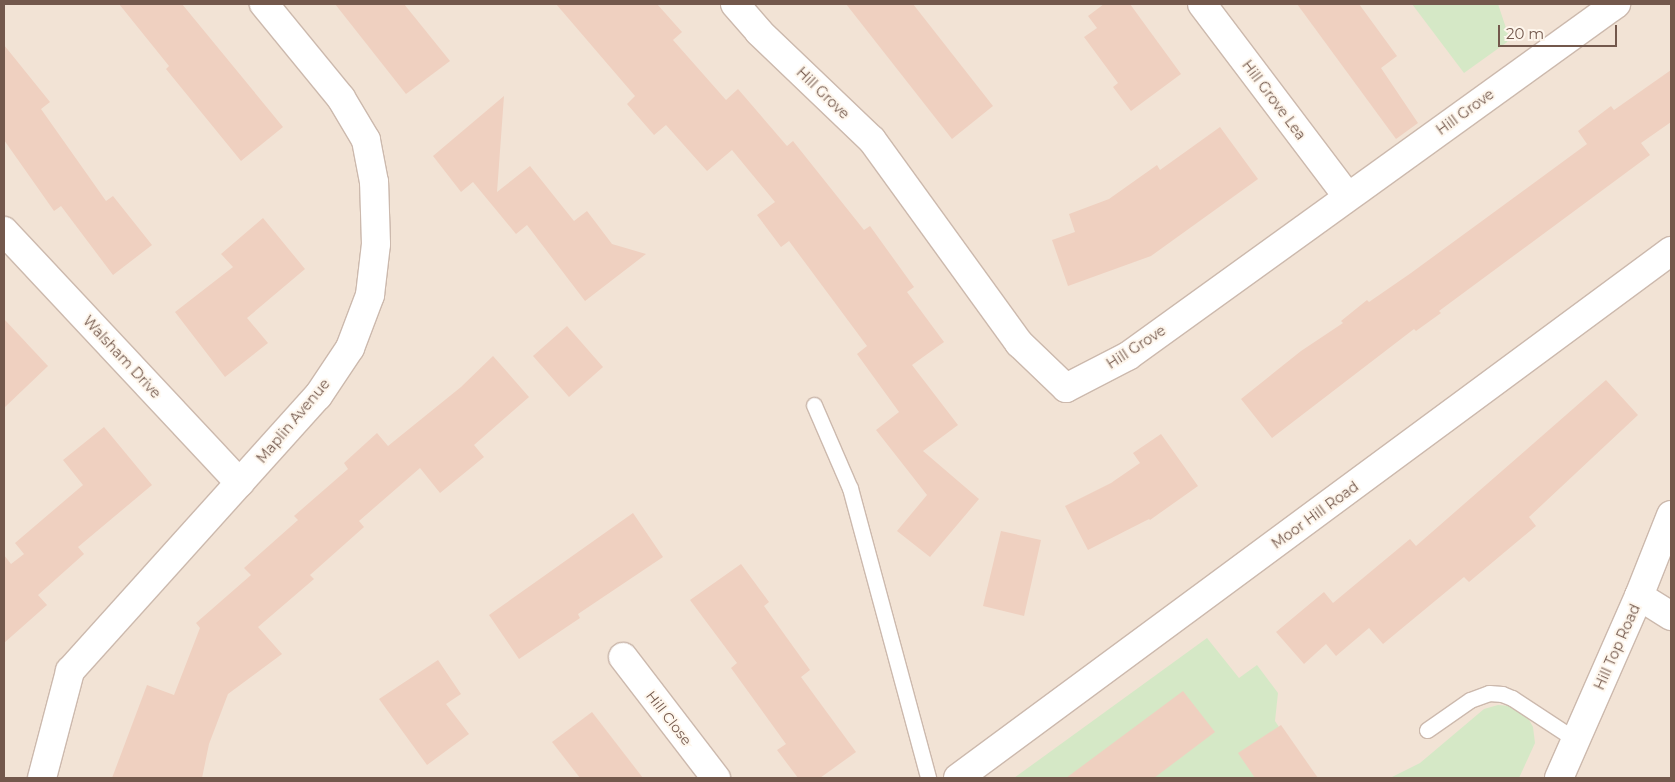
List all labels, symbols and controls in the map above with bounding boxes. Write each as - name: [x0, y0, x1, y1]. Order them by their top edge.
- scale bar: [1500, 15, 1619, 47]
- text: 20 m: [1506, 24, 1544, 43]
- street label: Hill Grove Lea: [1239, 57, 1309, 143]
- street label: Hill Grove: [793, 64, 853, 122]
- street label: Hill Grove: [1433, 86, 1497, 138]
- street label: Walsham Drive: [80, 312, 164, 402]
- street label: Hill Grove: [1103, 322, 1169, 372]
- street label: Maplin Avenue: [253, 376, 333, 466]
- street label: Moor Hill Road: [1268, 478, 1362, 552]
- street label: Hill Top Road: [1591, 601, 1643, 693]
- street label: Hill Close: [643, 688, 695, 748]

